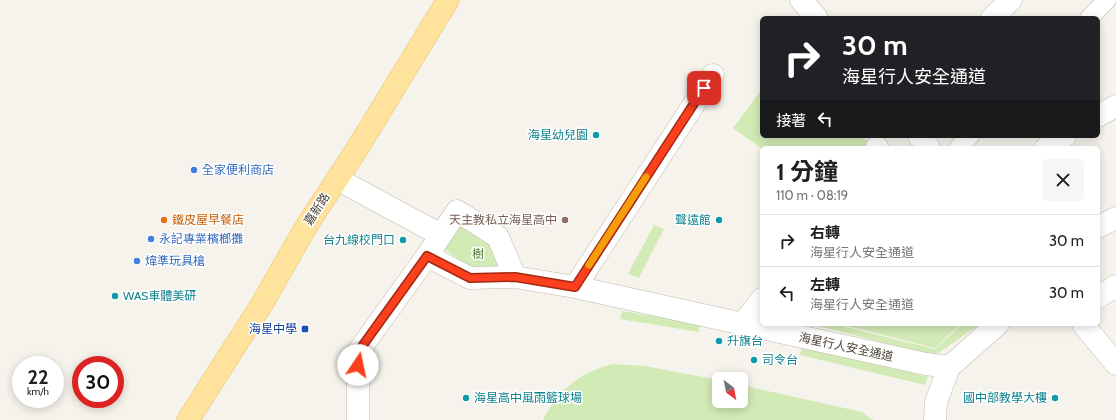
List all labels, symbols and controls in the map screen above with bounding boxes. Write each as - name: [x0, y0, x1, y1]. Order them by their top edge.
- text: 30 m: [842, 28, 908, 62]
- icon: right: [776, 32, 828, 84]
- text: 海星行人安全通道: [842, 66, 986, 88]
- pin: [687, 71, 721, 105]
- icon: arrive: [693, 77, 715, 99]
- icon: left: [814, 108, 836, 130]
- text: 接著: [776, 112, 806, 130]
- place label: 海星幼兒園: [528, 127, 588, 142]
- marker: 海星幼兒園: [591, 130, 601, 140]
- text: 1 分鐘: [776, 157, 838, 186]
- button: close: [1042, 159, 1084, 201]
- place label: 全家便利商店: [202, 162, 274, 177]
- marker: 全家便利商店: [189, 165, 199, 175]
- text: 110 m · 08:19: [776, 187, 848, 203]
- street label: 嘉新路: [300, 190, 333, 228]
- place label: 鐵皮屋早餐店: [172, 212, 244, 227]
- place label: 天主教私立海星高中: [449, 212, 557, 227]
- place label: 聲遠館: [675, 212, 711, 227]
- marker: 鐵皮屋早餐店: [159, 215, 169, 225]
- marker: 天主教私立海星高中: [560, 215, 570, 225]
- marker: 聲遠館: [714, 215, 724, 225]
- text: 右轉: [810, 224, 840, 242]
- icon: right: [776, 230, 798, 252]
- place label: 永記專業檳榔攤: [159, 231, 243, 246]
- place label: 台九線校門口: [323, 232, 395, 247]
- text: 30 m: [1049, 232, 1084, 250]
- marker: 永記專業檳榔攤: [146, 234, 156, 244]
- marker: 台九線校門口: [398, 235, 408, 245]
- text: 海星行人安全通道: [810, 244, 914, 260]
- park label: 樹: [472, 246, 484, 261]
- place label: 煒準玩具槍: [145, 253, 205, 268]
- marker: 煒準玩具槍: [132, 256, 142, 266]
- text: 左轉: [810, 276, 840, 294]
- icon: left: [776, 282, 798, 304]
- text: 30 m: [1049, 284, 1084, 302]
- place label: WAS車體美研: [123, 288, 196, 303]
- marker: WAS車體美研: [110, 291, 120, 301]
- text: 海星行人安全通道: [810, 296, 914, 312]
- place label: 海星中學: [249, 321, 297, 336]
- marker: 海星中學: [300, 324, 310, 334]
- street label: 海星行人安全通道: [798, 329, 895, 364]
- place label: 升旗台: [727, 333, 763, 348]
- marker: 升旗台: [714, 336, 724, 346]
- position arrow: [337, 344, 379, 386]
- place label: 司令台: [762, 352, 798, 367]
- marker: 司令台: [749, 355, 759, 365]
- speed limit sign: 30: [72, 356, 124, 408]
- text: 22: [27, 365, 49, 389]
- north arrow: [712, 372, 748, 408]
- map controls: [712, 372, 748, 408]
- text: km/h: [27, 385, 49, 398]
- place label: 海星高中風雨籃球場: [474, 390, 582, 405]
- place label: 國中部教學大樓: [963, 390, 1047, 405]
- marker: 海星高中風雨籃球場: [461, 393, 471, 403]
- marker: 國中部教學大樓: [1050, 393, 1060, 403]

